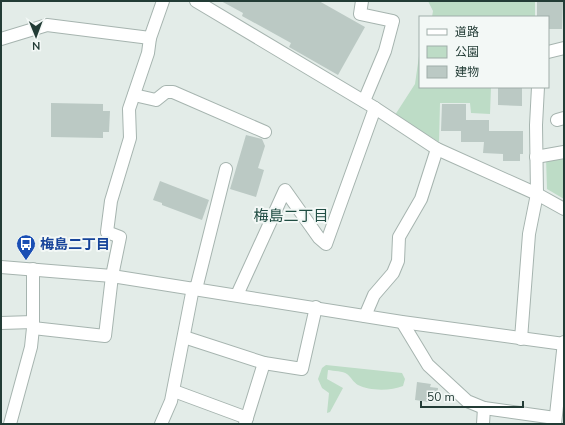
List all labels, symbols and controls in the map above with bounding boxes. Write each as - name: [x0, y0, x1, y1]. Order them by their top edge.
- north arrow: [16, 16, 56, 56]
- legend: [419, 16, 549, 88]
- text: 道路: [455, 24, 479, 40]
- text: N: [32, 38, 40, 53]
- text: 公園: [455, 44, 479, 60]
- text: 建物: [455, 64, 479, 80]
- district label: 梅島二丁目: [253, 206, 329, 226]
- bus stop icon: 梅島二丁目: [15, 233, 37, 261]
- place label: 梅島二丁目: [40, 235, 110, 254]
- scale bar: [421, 383, 523, 409]
- text: 50 m: [427, 389, 455, 405]

